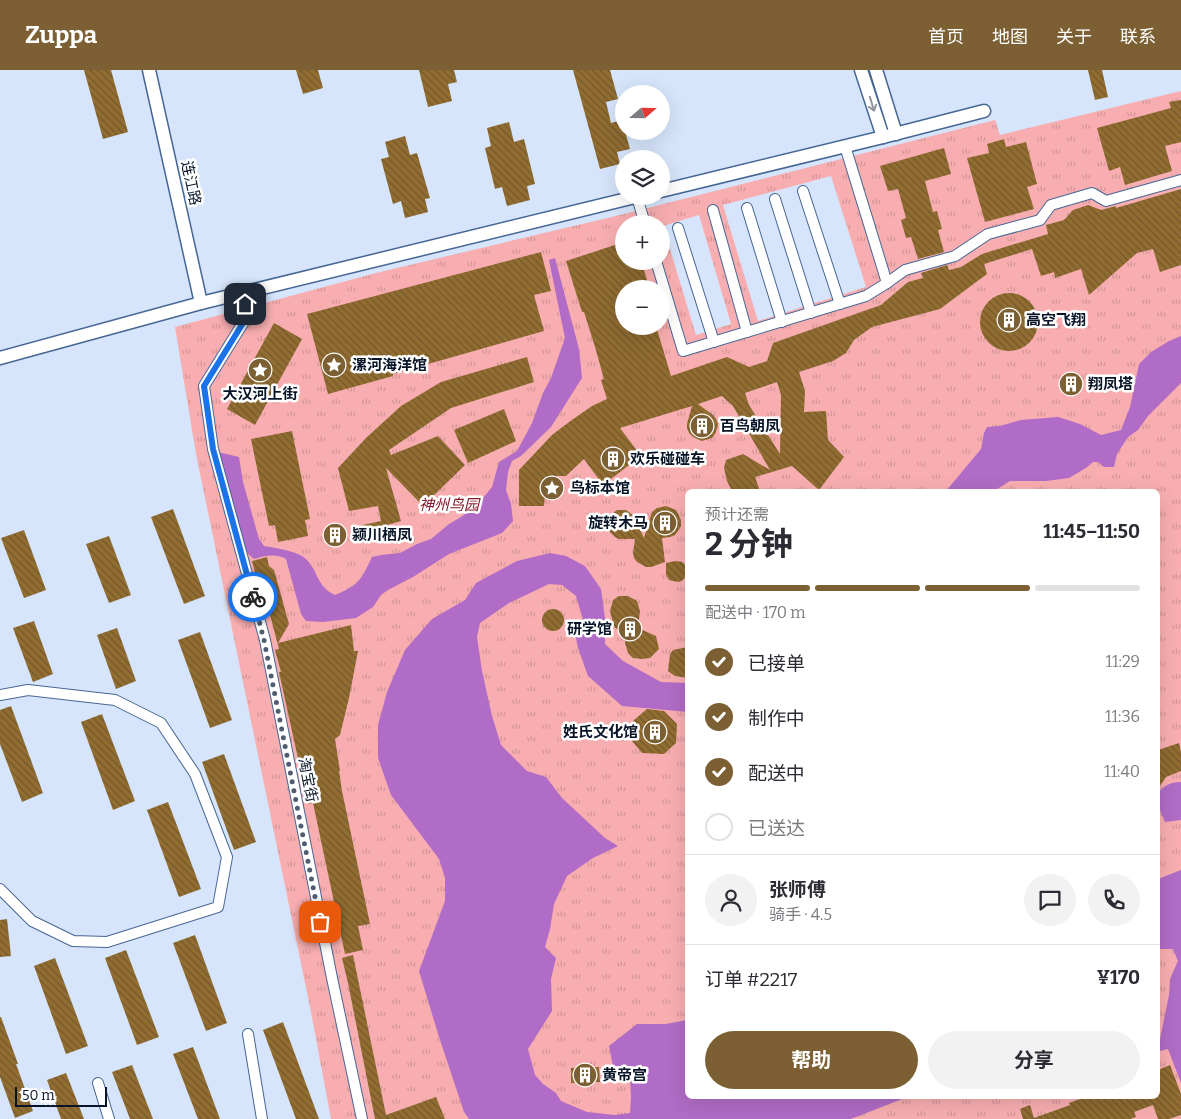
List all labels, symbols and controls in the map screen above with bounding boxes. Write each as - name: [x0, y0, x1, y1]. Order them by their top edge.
- text: Zuppa: [25, 21, 97, 49]
- text: 首页: [928, 26, 964, 48]
- text: 地图: [992, 26, 1028, 48]
- text: 关于: [1056, 26, 1092, 48]
- text: 联系: [1120, 26, 1156, 48]
- north arrow: [615, 85, 670, 140]
- map controls: [615, 85, 670, 335]
- one-way arrow: [868, 95, 877, 111]
- button: layers: [615, 150, 670, 205]
- street label: 连江路: [178, 159, 204, 207]
- button: +: [615, 215, 670, 270]
- button: −: [615, 280, 670, 335]
- pin: [224, 283, 266, 325]
- icon: home: [231, 290, 259, 318]
- building icon: 高空飞翔: [996, 307, 1022, 333]
- place label: 高空飞翔: [1026, 311, 1086, 329]
- place icon: 漯河海洋馆: [321, 352, 347, 378]
- place label: 漯河海洋馆: [352, 356, 427, 374]
- place icon: 大汉河上街: [247, 357, 273, 383]
- building icon: 翔凤塔: [1058, 371, 1084, 397]
- place label: 翔凤塔: [1088, 375, 1133, 393]
- place label: 大汉河上街: [222, 385, 298, 403]
- building icon: 百鸟朝凤: [689, 413, 715, 439]
- place label: 百鸟朝凤: [720, 417, 780, 435]
- building icon: 欢乐碰碰车: [600, 446, 626, 472]
- place label: 欢乐碰碰车: [630, 450, 705, 468]
- place icon: 鸟标本馆: [539, 475, 565, 501]
- place label: 鸟标本馆: [570, 479, 630, 497]
- park label: 神州鸟园: [419, 496, 481, 514]
- text: 预计还需: [705, 505, 769, 524]
- building icon: 旋转木马: [652, 510, 678, 536]
- place label: 旋转木马: [588, 514, 648, 532]
- text: 11:45–11:50: [1043, 520, 1140, 543]
- building icon: 颍川栖凤: [322, 522, 348, 548]
- text: 2 分钟: [705, 525, 793, 563]
- place label: 颍川栖凤: [352, 526, 412, 544]
- courier: [228, 572, 278, 622]
- icon: bike: [239, 583, 267, 611]
- text: 配送中 · 170 m: [705, 603, 806, 622]
- building icon: 研学馆: [617, 616, 643, 642]
- place label: 研学馆: [567, 620, 612, 638]
- icon: check: [705, 648, 733, 676]
- text: 已接单: [748, 652, 805, 675]
- text: 11:29: [1106, 652, 1140, 671]
- icon: check: [705, 703, 733, 731]
- text: 制作中: [748, 707, 805, 730]
- text: 11:36: [1105, 707, 1140, 726]
- building icon: 姓氏文化馆: [642, 719, 668, 745]
- place label: 姓氏文化馆: [563, 723, 638, 741]
- street label: 淘宝街: [295, 756, 321, 804]
- icon: check: [705, 758, 733, 786]
- text: 配送中: [748, 762, 805, 785]
- text: 11:40: [1104, 762, 1140, 781]
- text: 已送达: [748, 817, 805, 840]
- button: person: [705, 874, 757, 926]
- button: chat: [1024, 874, 1076, 926]
- button: phone: [1088, 874, 1140, 926]
- text: 张师傅: [769, 878, 826, 901]
- pin: [299, 901, 341, 943]
- text: 骑手 · 4.5: [769, 905, 832, 924]
- icon: bag: [306, 908, 334, 936]
- text: ¥170: [1097, 966, 1140, 989]
- text: 订单 #2217: [705, 968, 797, 991]
- button: 帮助: [705, 1031, 918, 1089]
- button: 分享: [928, 1031, 1140, 1089]
- building icon: 黄帝宫: [572, 1062, 598, 1088]
- place label: 黄帝宫: [602, 1066, 647, 1084]
- scale bar: [15, 1084, 108, 1107]
- text: 50 m: [22, 1087, 55, 1104]

